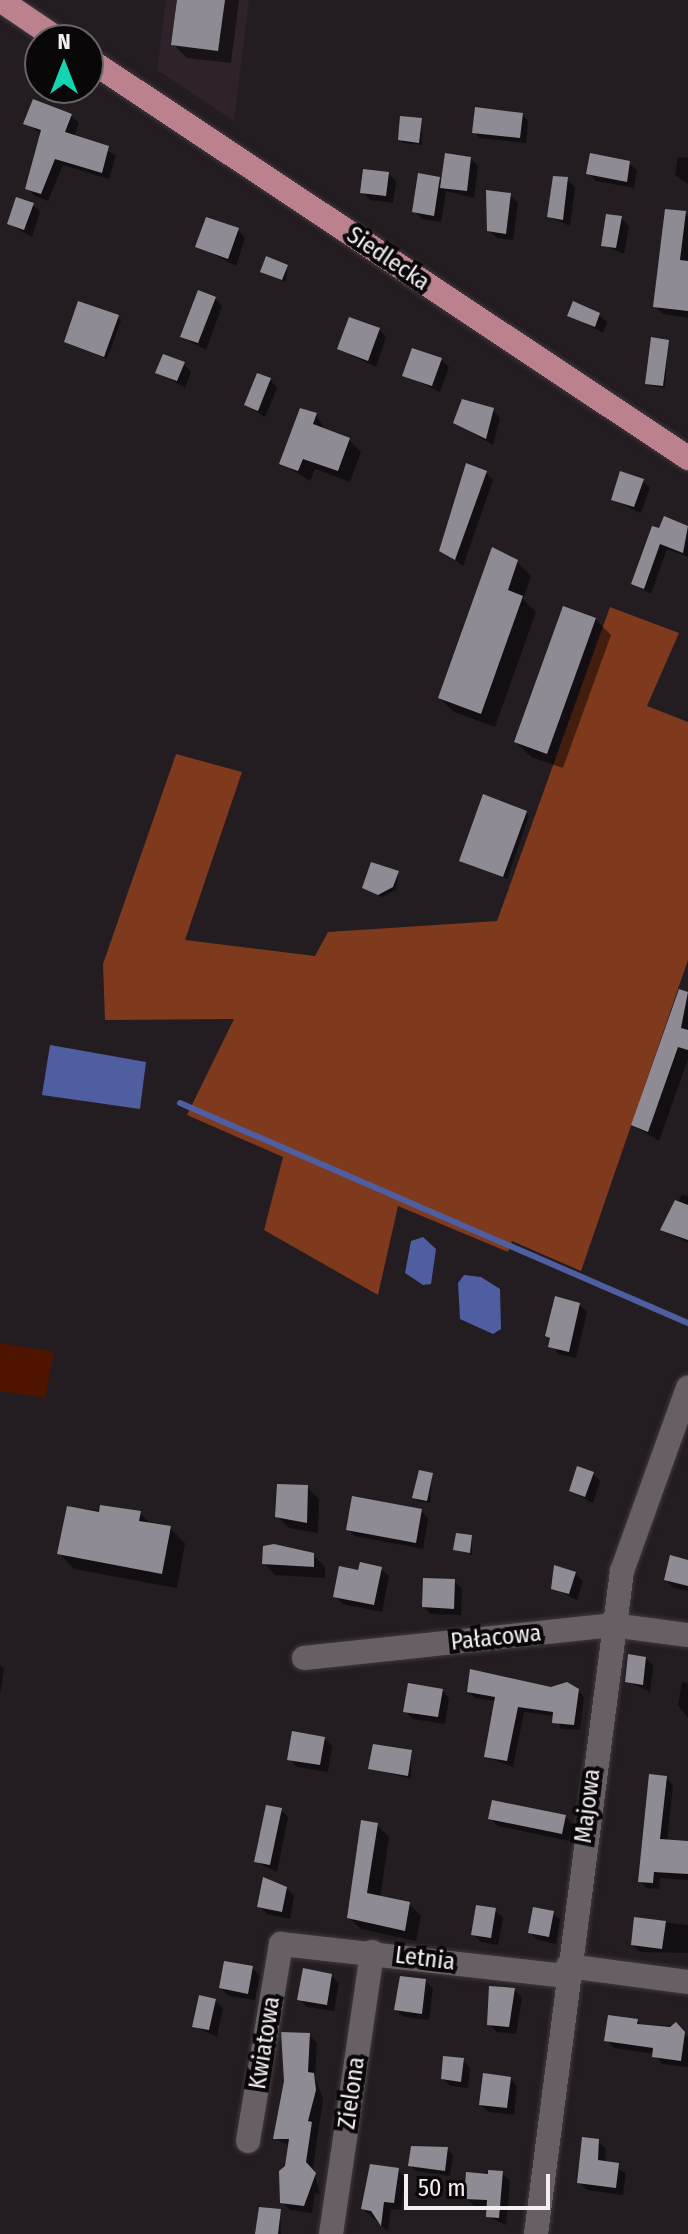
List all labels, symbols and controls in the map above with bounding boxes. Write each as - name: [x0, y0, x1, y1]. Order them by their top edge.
- north arrow: [24, 24, 104, 104]
- text: N: [57, 28, 71, 55]
- street label: Siedlecka: [341, 221, 435, 297]
- street label: Pałacowa: [449, 1619, 543, 1657]
- street label: Majowa: [569, 1767, 607, 1845]
- street label: Letnia: [393, 1941, 457, 1977]
- street label: Kwiatowa: [243, 1995, 287, 2091]
- street label: Zielona: [333, 2055, 371, 2131]
- scale bar: [408, 2158, 554, 2208]
- text: 50 m: [418, 2174, 466, 2202]

